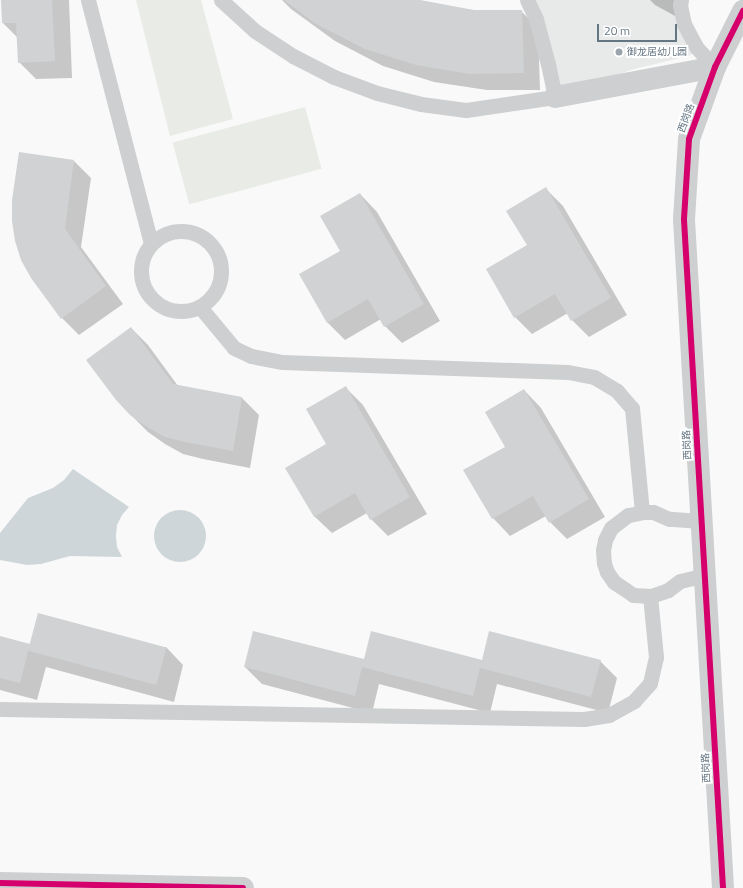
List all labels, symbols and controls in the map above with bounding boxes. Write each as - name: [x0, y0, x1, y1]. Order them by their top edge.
- scale bar: [599, 16, 679, 42]
- text: 20 m: [604, 21, 630, 40]
- place label: 御龙居幼儿园: [627, 46, 687, 58]
- marker: 御龙居幼儿园: [614, 47, 624, 57]
- street label: 西岗路: [675, 102, 697, 134]
- street label: 西岗路: [680, 430, 694, 460]
- street label: 西岗路: [699, 753, 713, 783]

